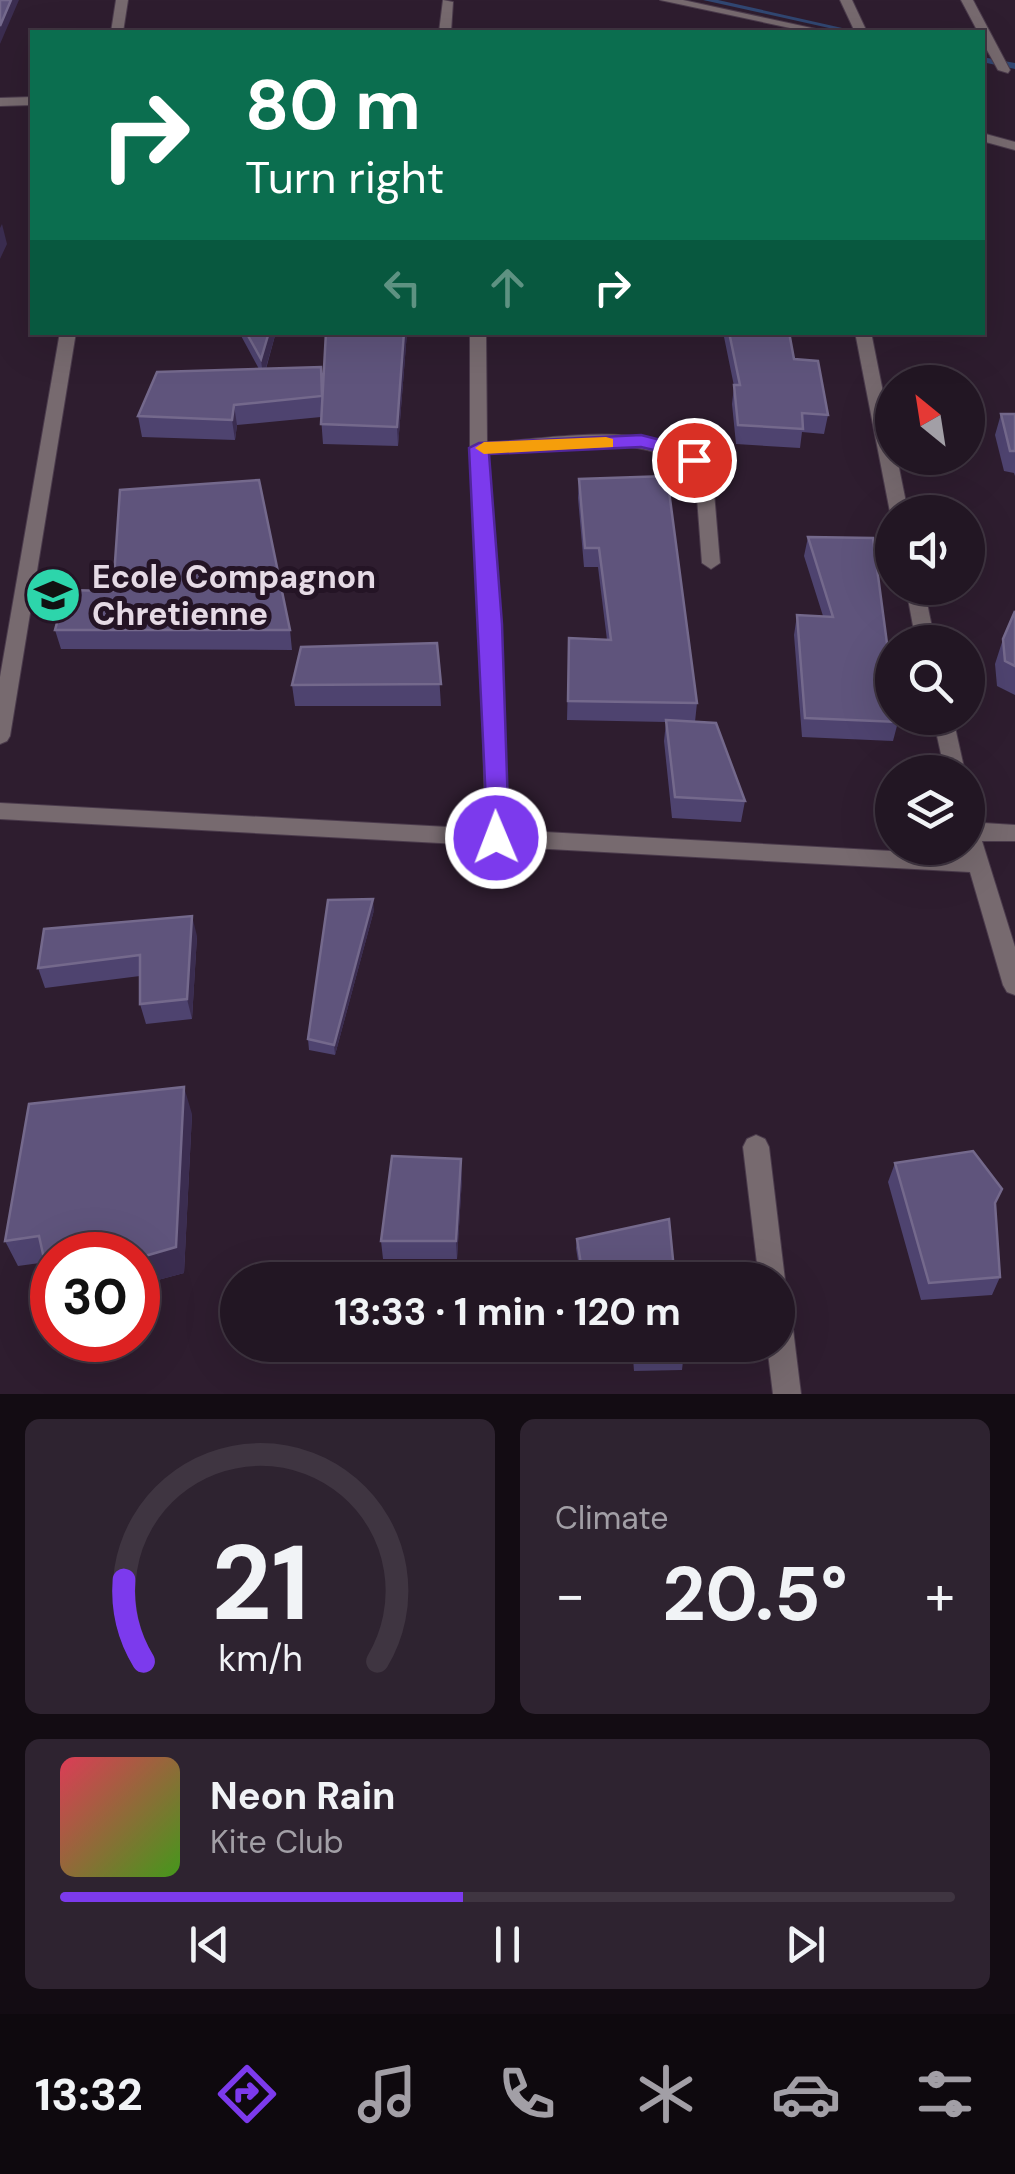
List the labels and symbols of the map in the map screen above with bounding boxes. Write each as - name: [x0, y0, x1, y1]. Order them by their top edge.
- north arrow: [875, 365, 985, 475]
- pin: [652, 418, 737, 503]
- place label: Ecole Compagnon Chretienne: [92, 556, 376, 635]
- school or university icon: Ecole Compagnon Chretienne: [23, 565, 83, 625]
- position arrow: [444, 786, 548, 890]
- speed limit sign: 30: [30, 1232, 160, 1362]

